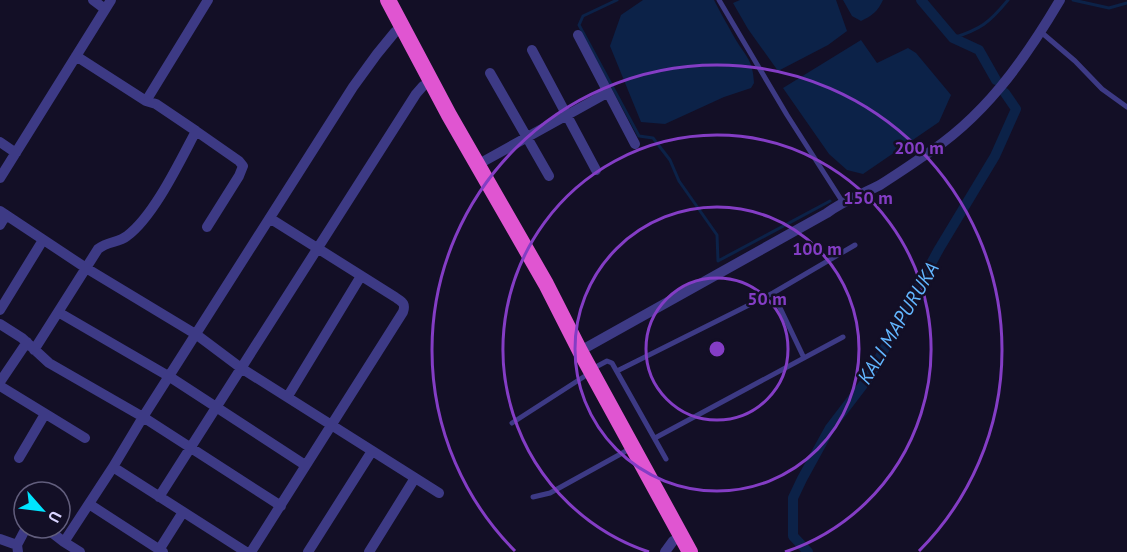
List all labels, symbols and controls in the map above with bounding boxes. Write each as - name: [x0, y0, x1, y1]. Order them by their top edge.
- text: 200 m: [894, 136, 944, 159]
- text: 150 m: [843, 186, 893, 209]
- text: 100 m: [792, 237, 842, 260]
- water label: KALI MAPURUKA: [851, 257, 945, 389]
- text: 50 m: [747, 287, 787, 310]
- centre of rings: [707, 339, 727, 359]
- north arrow: [12, 480, 72, 540]
- text: U: [44, 508, 66, 526]

